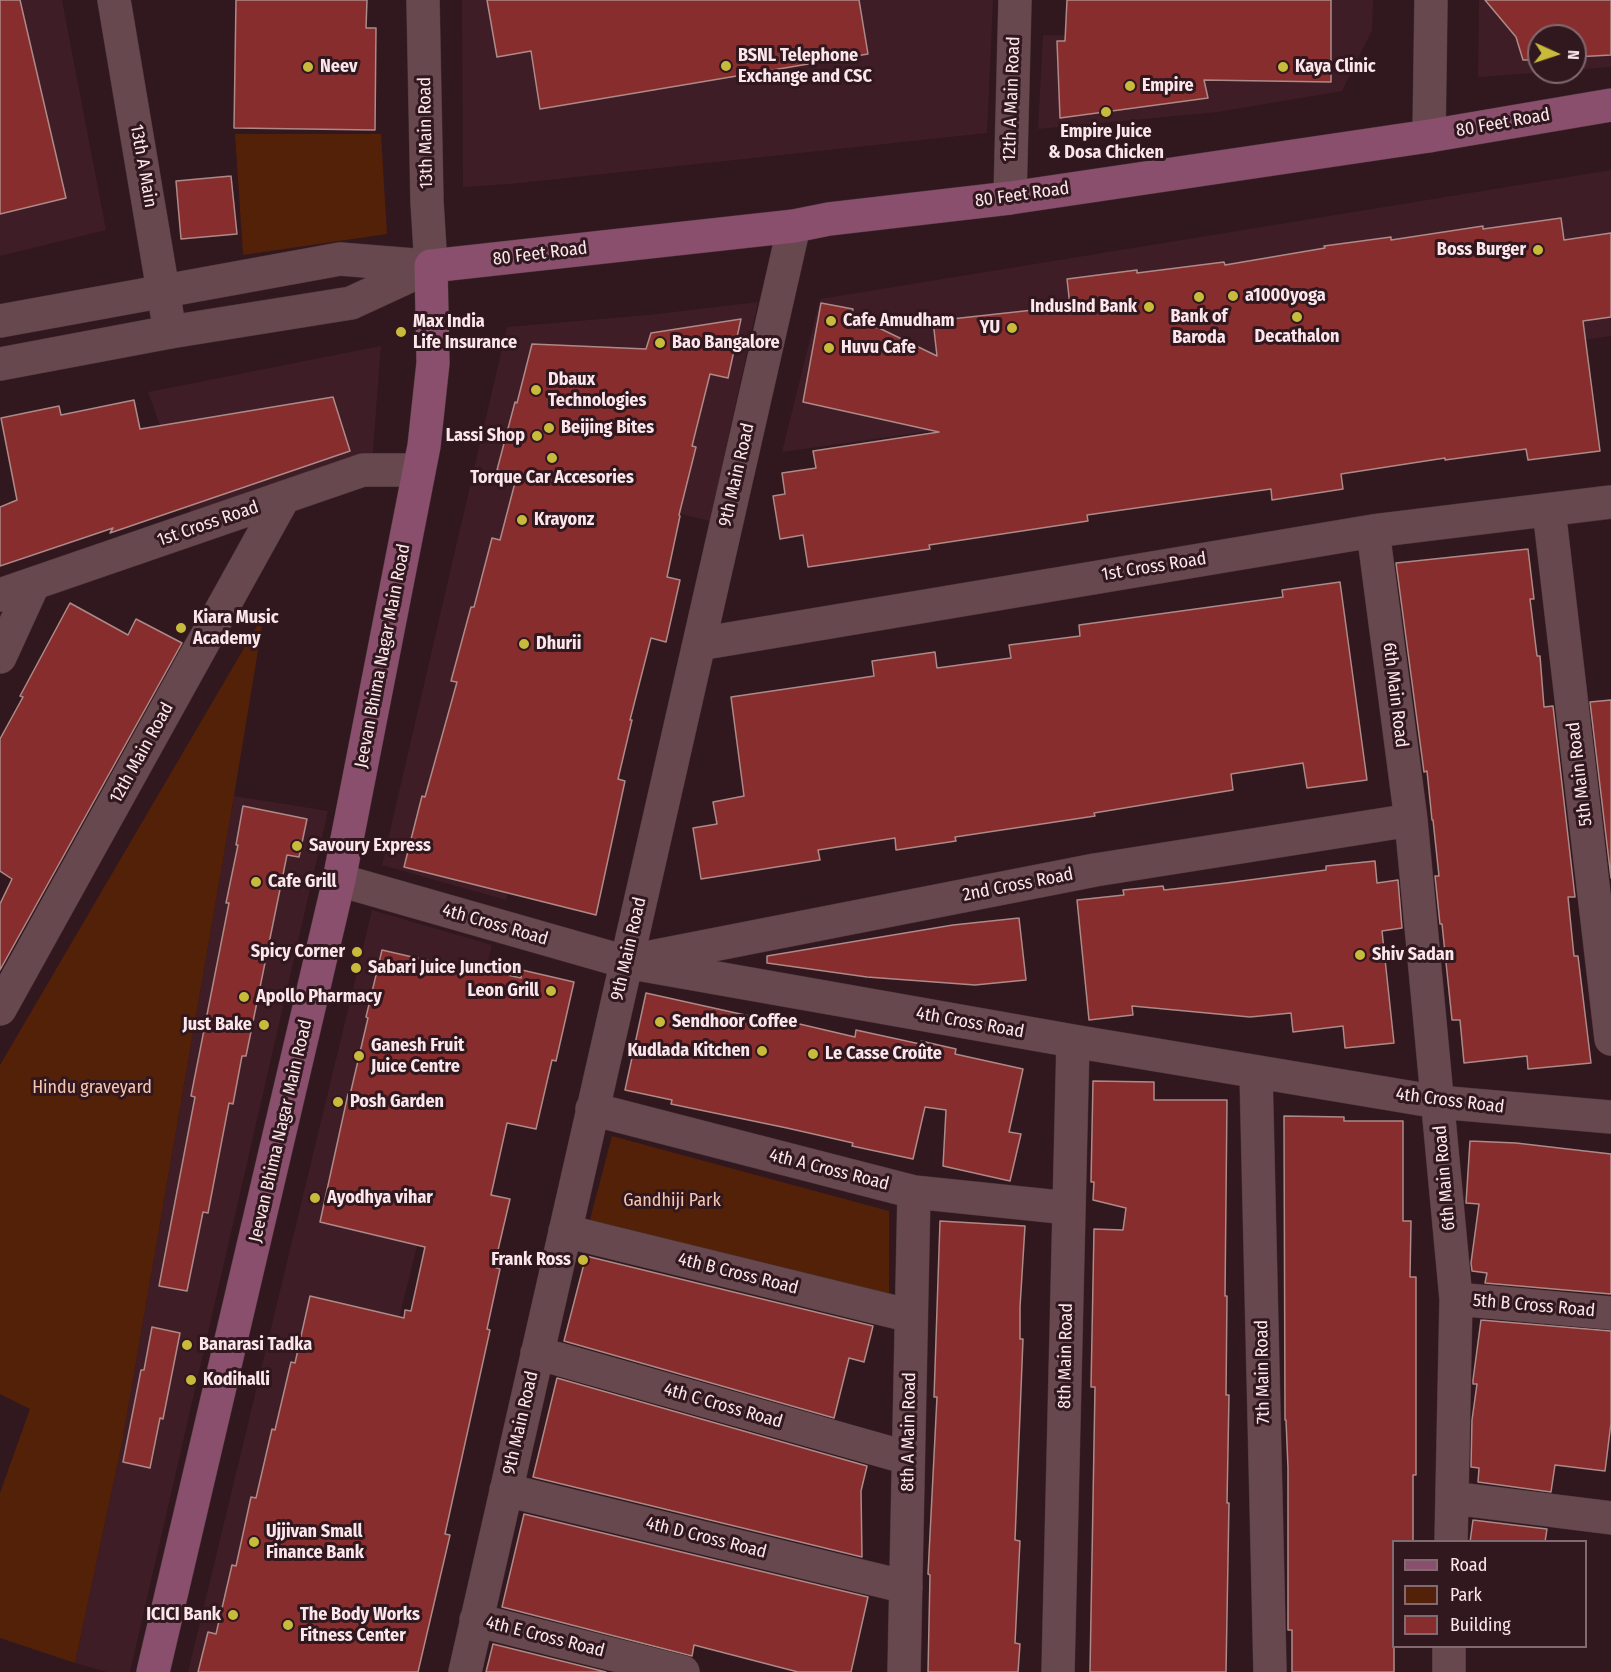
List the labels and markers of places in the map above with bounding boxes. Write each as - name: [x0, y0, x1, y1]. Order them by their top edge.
- place label: BSNL Telephone Exchange and CSC: [738, 45, 872, 88]
- place label: Neev: [320, 56, 357, 78]
- place label: Kaya Clinic: [1295, 56, 1376, 78]
- marker: BSNL Telephone Exchange and CSC: [719, 59, 733, 73]
- marker: Neev: [301, 60, 315, 74]
- marker: Kaya Clinic: [1276, 60, 1290, 74]
- place label: Empire: [1142, 75, 1194, 97]
- marker: Empire: [1123, 79, 1137, 93]
- marker: Empire Juice & Dosa Chicken: [1099, 105, 1113, 119]
- place label: Empire Juice & Dosa Chicken: [1048, 121, 1164, 164]
- place label: Boss Burger: [1437, 239, 1526, 261]
- marker: Boss Burger: [1531, 243, 1545, 257]
- place label: a1000yoga: [1245, 285, 1326, 307]
- marker: a1000yoga: [1226, 289, 1240, 303]
- marker: Bank of Baroda: [1192, 290, 1206, 304]
- place label: IndusInd Bank: [1030, 296, 1137, 318]
- marker: IndusInd Bank: [1142, 300, 1156, 314]
- place label: Bank of Baroda: [1171, 306, 1227, 348]
- place label: Cafe Amudham: [843, 310, 955, 332]
- marker: Decathalon: [1290, 310, 1304, 324]
- place label: Max India Life Insurance: [413, 311, 517, 354]
- marker: Cafe Amudham: [824, 314, 838, 328]
- place label: YU: [980, 317, 1000, 339]
- marker: YU: [1005, 321, 1019, 335]
- marker: Max India Life Insurance: [394, 325, 408, 339]
- place label: Decathalon: [1255, 326, 1339, 348]
- place label: Bao Bangalore: [672, 332, 780, 354]
- marker: Bao Bangalore: [653, 336, 667, 350]
- place label: Huvu Cafe: [841, 337, 916, 359]
- marker: Huvu Cafe: [822, 341, 836, 355]
- place label: Dbaux Technologies: [548, 369, 646, 412]
- marker: Dbaux Technologies: [529, 383, 543, 397]
- place label: Beijing Bites: [561, 417, 654, 439]
- marker: Beijing Bites: [542, 421, 556, 435]
- place label: Lassi Shop: [446, 425, 525, 447]
- marker: Lassi Shop: [530, 429, 544, 443]
- marker: Torque Car Accesories: [545, 451, 559, 465]
- place label: Torque Car Accesories: [470, 467, 634, 489]
- place label: Krayonz: [534, 509, 594, 531]
- marker: Krayonz: [515, 513, 529, 527]
- place label: Kiara Music Academy: [193, 607, 279, 650]
- marker: Kiara Music Academy: [174, 621, 188, 635]
- place label: Dhurii: [536, 633, 581, 655]
- marker: Dhurii: [517, 637, 531, 651]
- place label: Savoury Express: [309, 835, 431, 857]
- marker: Savoury Express: [290, 839, 304, 853]
- place label: Cafe Grill: [268, 871, 337, 893]
- marker: Cafe Grill: [249, 875, 263, 889]
- place label: Spicy Corner: [251, 941, 345, 963]
- place label: Shiv Sadan: [1372, 944, 1454, 966]
- marker: Spicy Corner: [350, 945, 364, 959]
- marker: Shiv Sadan: [1353, 948, 1367, 962]
- place label: Sabari Juice Junction: [368, 957, 521, 979]
- marker: Sabari Juice Junction: [349, 961, 363, 975]
- place label: Leon Grill: [467, 980, 539, 1002]
- marker: Leon Grill: [544, 984, 558, 998]
- place label: Apollo Pharmacy: [256, 986, 382, 1008]
- marker: Apollo Pharmacy: [237, 990, 251, 1004]
- place label: Sendhoor Coffee: [672, 1011, 797, 1033]
- place label: Just Bake: [182, 1014, 252, 1036]
- marker: Sendhoor Coffee: [653, 1015, 667, 1029]
- marker: Just Bake: [257, 1018, 271, 1032]
- place label: Ganesh Fruit Juice Centre: [371, 1035, 464, 1078]
- place label: Kudlada Kitchen: [627, 1040, 750, 1062]
- place label: Le Casse Croûte: [825, 1043, 942, 1065]
- marker: Kudlada Kitchen: [755, 1044, 769, 1058]
- marker: Le Casse Croûte: [806, 1047, 820, 1061]
- marker: Ganesh Fruit Juice Centre: [352, 1049, 366, 1063]
- place label: Posh Garden: [350, 1091, 444, 1113]
- marker: Posh Garden: [331, 1095, 345, 1109]
- place label: Ayodhya vihar: [327, 1187, 433, 1209]
- marker: Ayodhya vihar: [308, 1191, 322, 1205]
- place label: Frank Ross: [491, 1249, 571, 1271]
- marker: Frank Ross: [576, 1253, 590, 1267]
- place label: Banarasi Tadka: [199, 1334, 312, 1356]
- marker: Banarasi Tadka: [180, 1338, 194, 1352]
- place label: Kodihalli: [203, 1369, 270, 1391]
- marker: Kodihalli: [184, 1373, 198, 1387]
- place label: Ujjivan Small Finance Bank: [266, 1521, 364, 1564]
- marker: Ujjivan Small Finance Bank: [247, 1535, 261, 1549]
- place label: ICICI Bank: [146, 1604, 221, 1626]
- place label: The Body Works Fitness Center: [300, 1604, 420, 1646]
- marker: ICICI Bank: [226, 1608, 240, 1622]
- marker: The Body Works Fitness Center: [281, 1618, 295, 1632]

